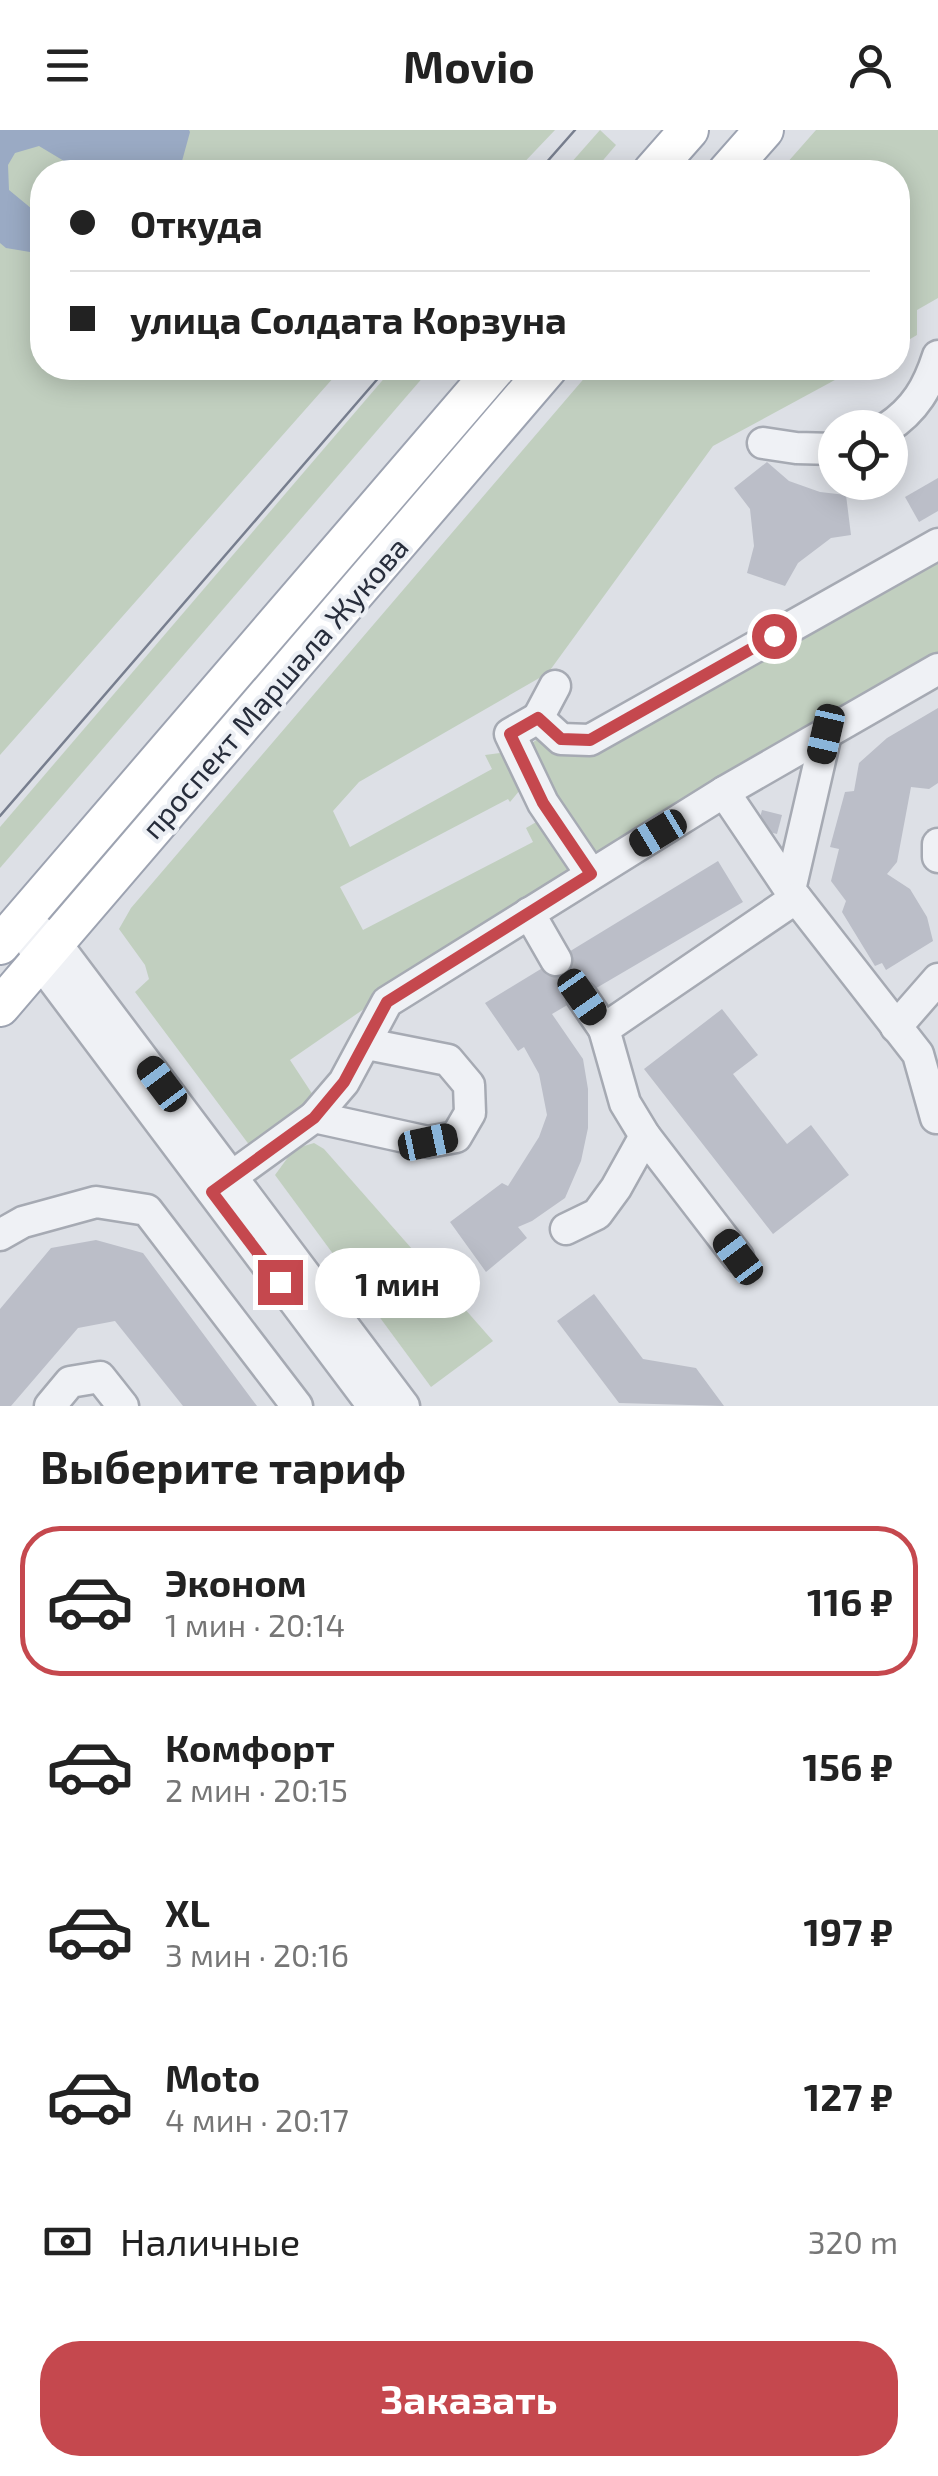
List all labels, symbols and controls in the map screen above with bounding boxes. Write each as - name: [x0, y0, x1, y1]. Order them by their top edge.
- icon: menu: [40, 38, 95, 93]
- text: Movio: [403, 38, 535, 92]
- icon: person: [843, 38, 898, 93]
- text: Откуда: [130, 200, 263, 246]
- text: улица Солдата Корзуна: [130, 296, 567, 342]
- map controls: [818, 410, 908, 500]
- button: locate: [818, 410, 908, 500]
- street label: проспект Маршала Жукова: [133, 529, 416, 846]
- route start: [752, 614, 797, 659]
- car: [805, 701, 847, 767]
- car: [625, 805, 691, 861]
- car: [553, 964, 611, 1030]
- car: [132, 1051, 192, 1117]
- car: [396, 1121, 460, 1163]
- car: [708, 1224, 768, 1290]
- callout: 1 мин: [315, 1247, 480, 1317]
- route end: [258, 1260, 303, 1305]
- text: 1 мин: [355, 1264, 440, 1302]
- text: Выберите тариф: [40, 1439, 406, 1493]
- icon: car: [45, 1556, 135, 1646]
- text: Эконом: [165, 1559, 307, 1605]
- text: 116 ₽: [807, 1578, 893, 1624]
- text: 1 мин · 20:14: [165, 1605, 345, 1643]
- icon: car: [45, 1721, 135, 1811]
- text: Комфорт: [165, 1724, 335, 1770]
- text: 156 ₽: [803, 1743, 893, 1789]
- text: 2 мин · 20:15: [165, 1770, 348, 1808]
- icon: car: [45, 1886, 135, 1976]
- text: XL: [165, 1889, 210, 1935]
- text: 197 ₽: [803, 1908, 893, 1954]
- text: 3 мин · 20:16: [165, 1935, 349, 1973]
- icon: car: [45, 2051, 135, 2141]
- text: Moto: [165, 2054, 260, 2100]
- text: 127 ₽: [804, 2073, 893, 2119]
- text: 4 мин · 20:17: [165, 2100, 349, 2138]
- icon: cash: [40, 2214, 95, 2269]
- text: Наличные: [120, 2218, 300, 2264]
- text: 320 m: [808, 2222, 898, 2260]
- button: Заказать: [40, 2341, 898, 2456]

